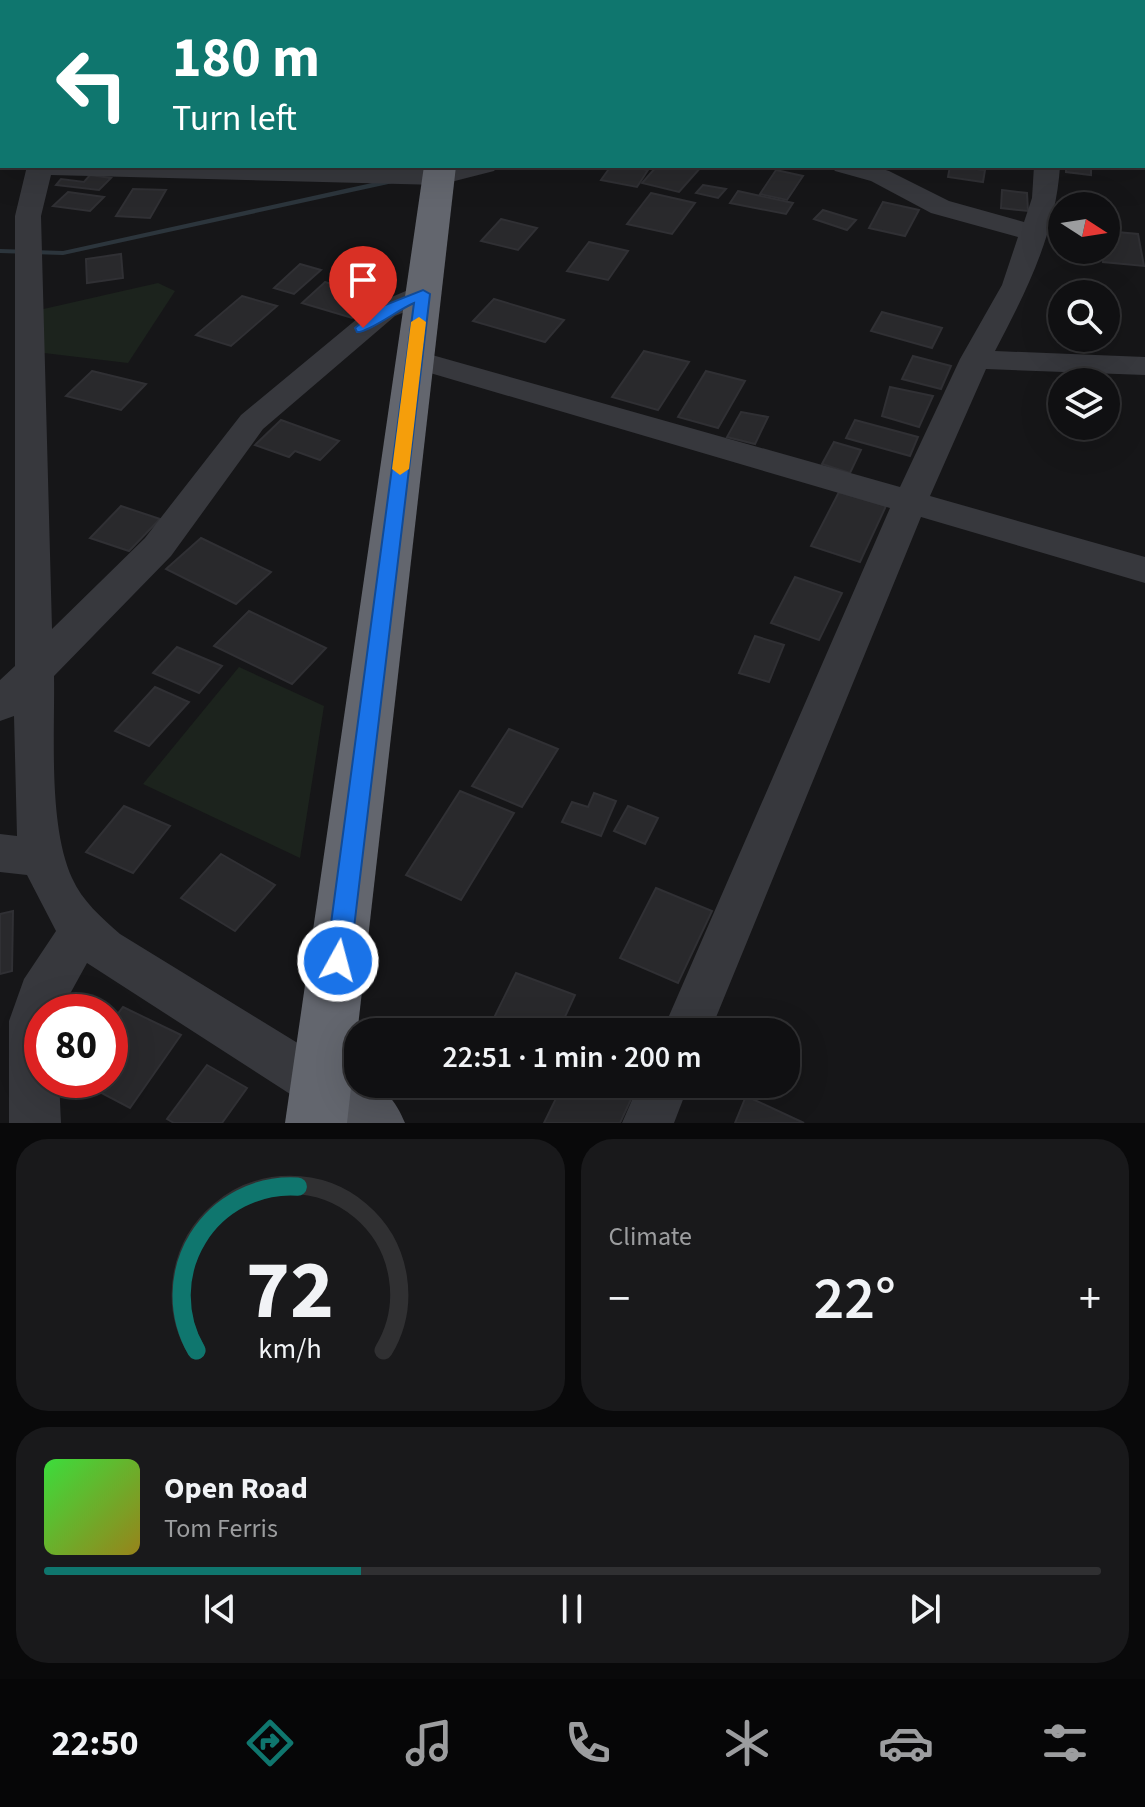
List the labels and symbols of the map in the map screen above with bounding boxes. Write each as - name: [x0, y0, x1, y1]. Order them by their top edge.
- north arrow: [1048, 192, 1120, 264]
- pin: [329, 246, 397, 328]
- position arrow: [296, 919, 380, 1003]
- speed limit sign: 80: [24, 994, 128, 1098]

